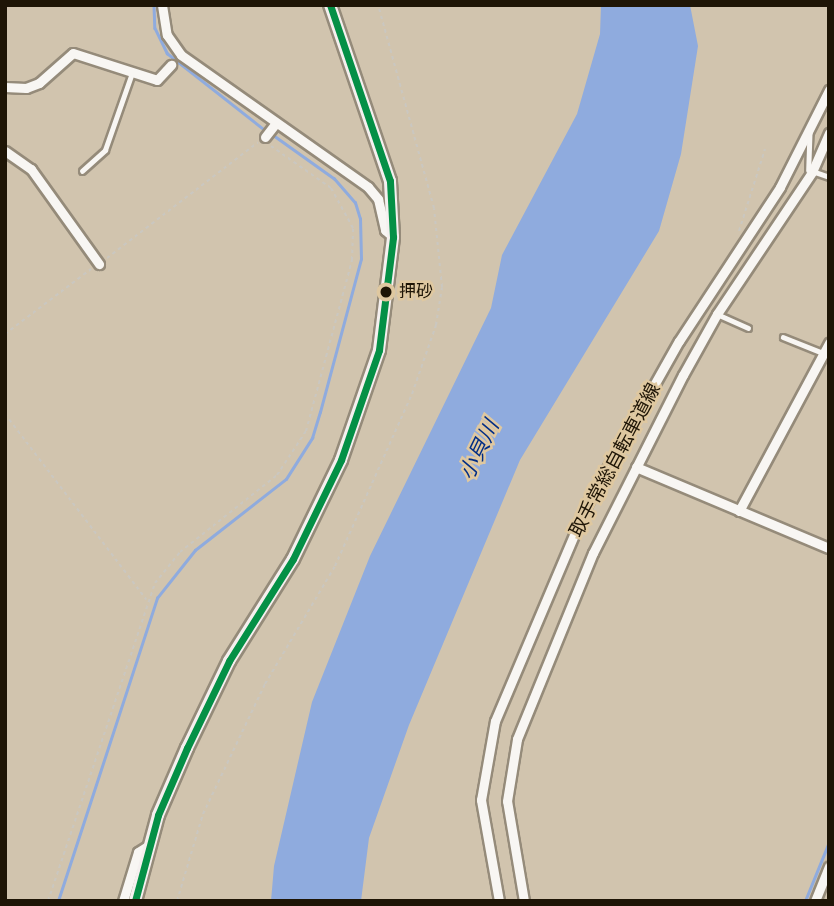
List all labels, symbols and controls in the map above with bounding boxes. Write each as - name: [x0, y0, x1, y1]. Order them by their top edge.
- place label: 押砂: [399, 282, 433, 302]
- marker: 押砂: [379, 285, 393, 299]
- street label: 取手常総自転車道線: [565, 379, 665, 541]
- water label: 小貝川: [454, 416, 504, 484]

